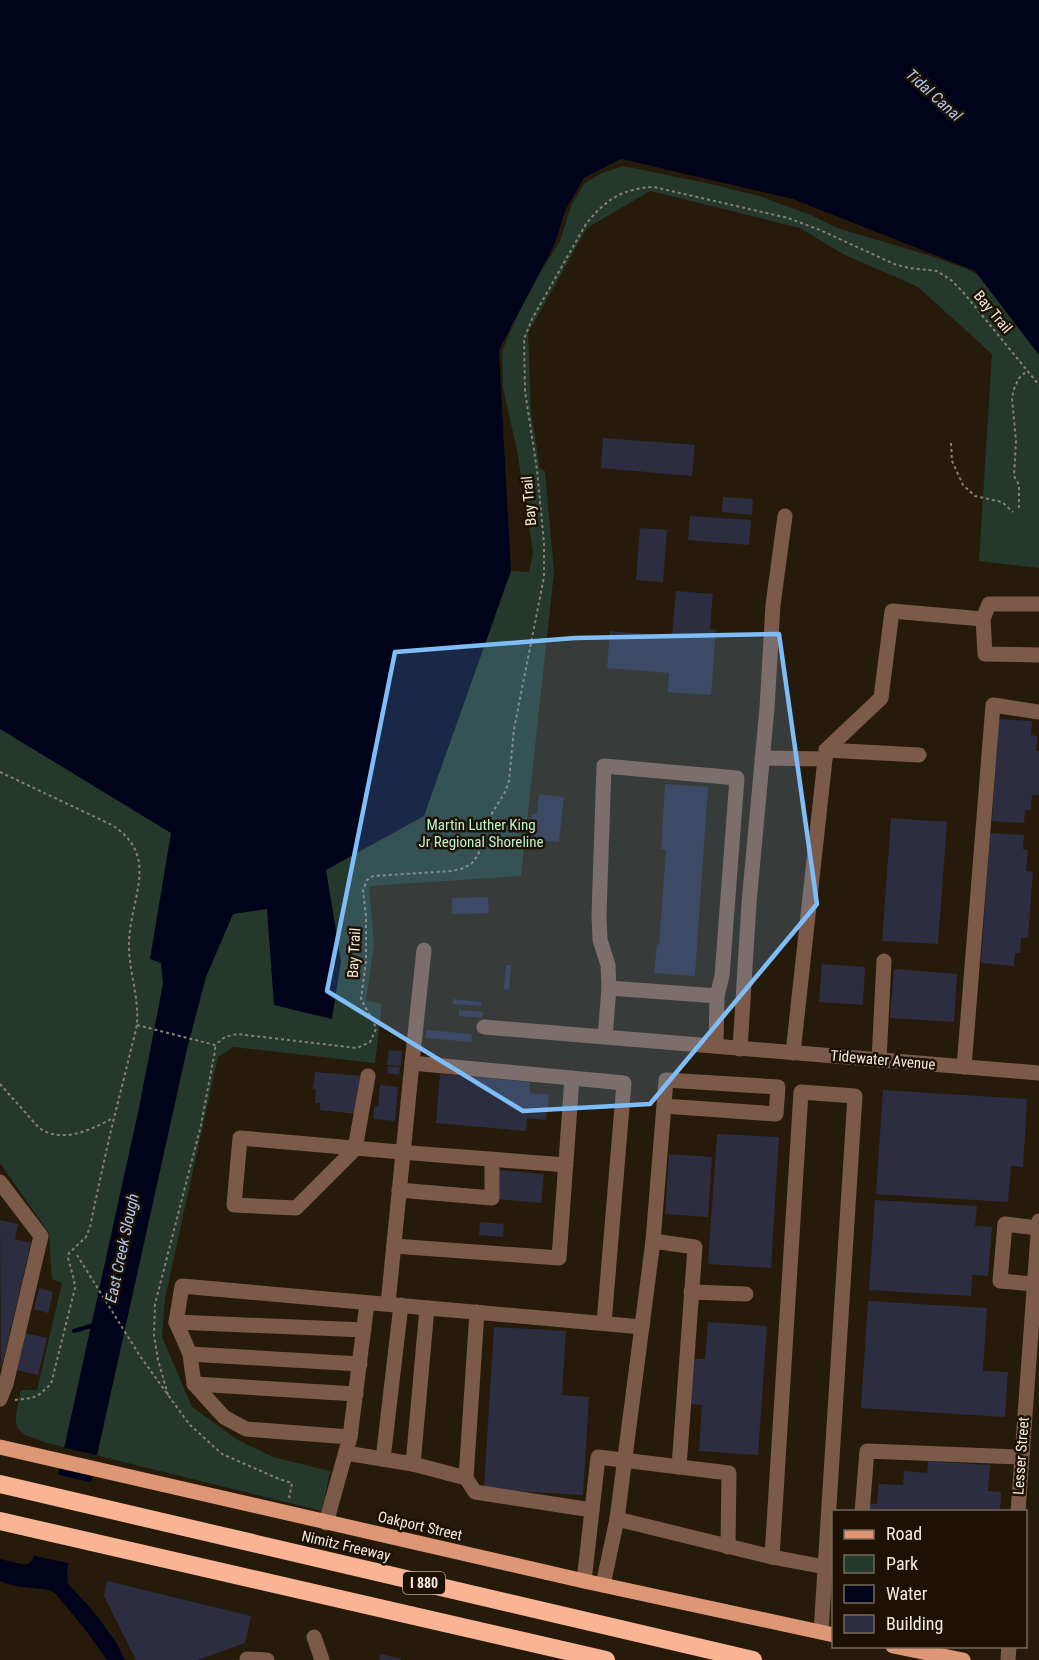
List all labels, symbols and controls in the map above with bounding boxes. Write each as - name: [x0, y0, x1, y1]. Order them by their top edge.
- water label: Tidal Canal: [902, 65, 966, 125]
- street label: Bay Trail: [970, 287, 1016, 337]
- street label: Bay Trail: [518, 475, 540, 527]
- park label: Martin Luther King Jr Regional Shoreline: [418, 816, 544, 851]
- street label: Bay Trail: [344, 927, 364, 979]
- street label: Tidewater Avenue: [830, 1046, 936, 1074]
- water label: East Creek Slough: [101, 1192, 143, 1304]
- street label: Lesser Street: [1009, 1416, 1033, 1496]
- street label: Oakport Street: [376, 1508, 464, 1544]
- legend: [832, 1510, 1027, 1648]
- text: Road: [886, 1523, 922, 1544]
- street label: Nimitz Freeway: [300, 1527, 392, 1565]
- text: Park: [886, 1553, 918, 1574]
- road number: I 880: [403, 1572, 445, 1594]
- text: Water: [886, 1583, 928, 1604]
- text: Building: [886, 1613, 943, 1634]

